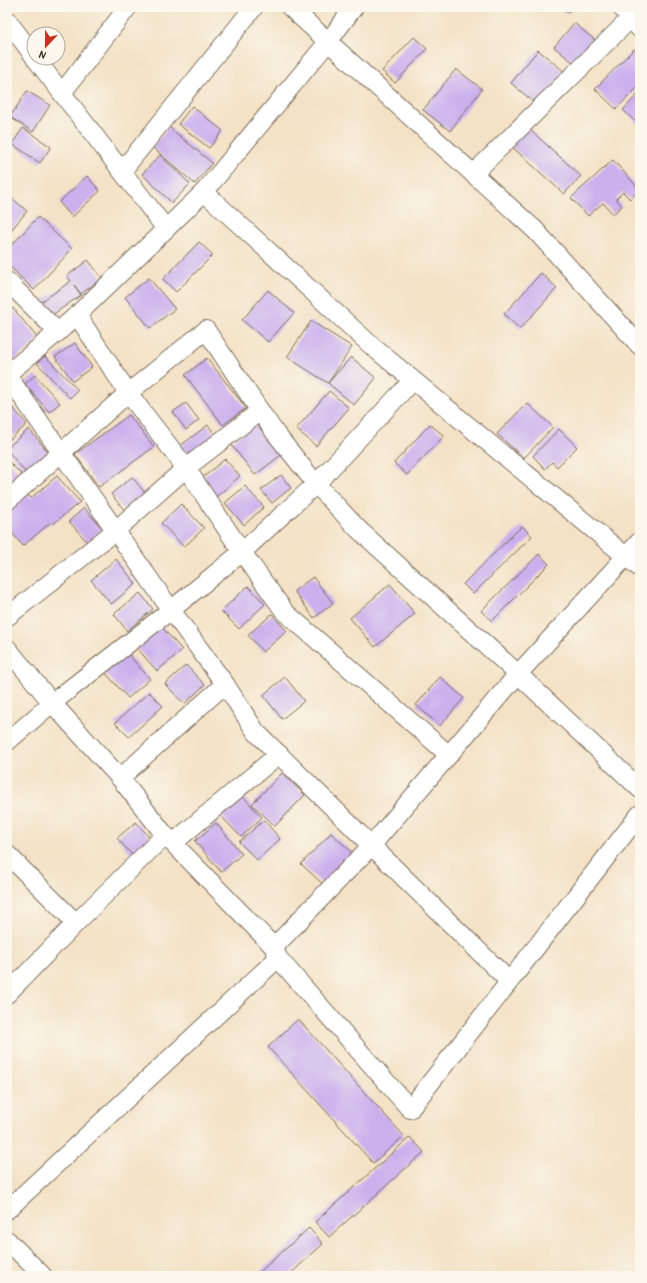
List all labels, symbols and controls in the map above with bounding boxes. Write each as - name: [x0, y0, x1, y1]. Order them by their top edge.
- north arrow: [26, 26, 66, 66]
- text: N: [37, 48, 48, 63]

